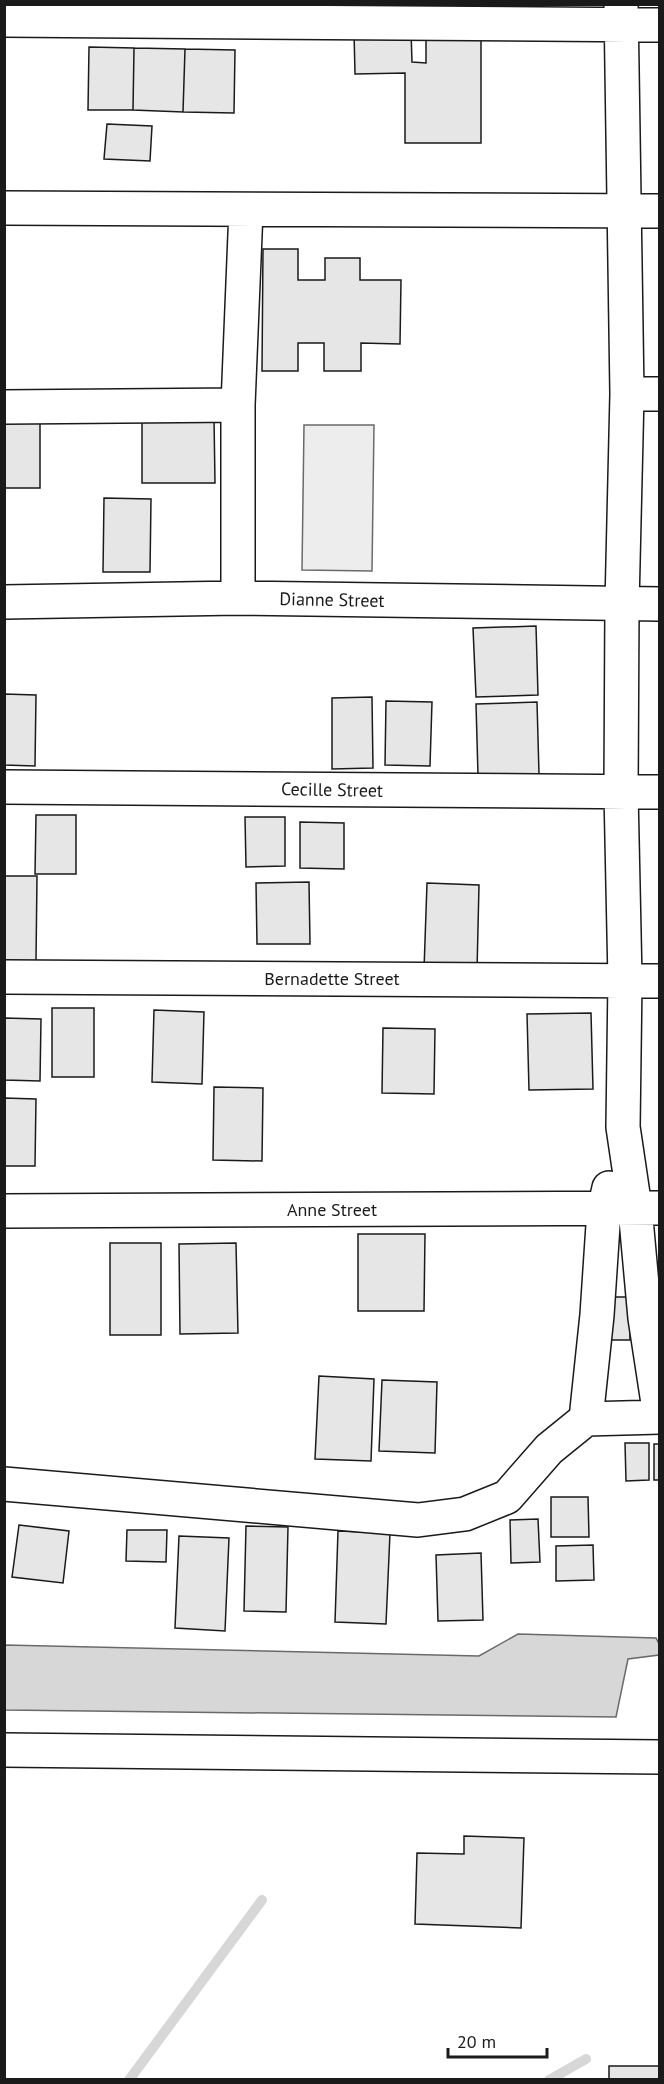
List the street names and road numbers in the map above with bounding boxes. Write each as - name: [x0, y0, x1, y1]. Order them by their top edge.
- street label: Dianne Street: [279, 587, 385, 612]
- street label: Cecille Street: [281, 777, 383, 802]
- street label: Bernadette Street: [264, 967, 400, 990]
- street label: Anne Street: [287, 1198, 377, 1221]

